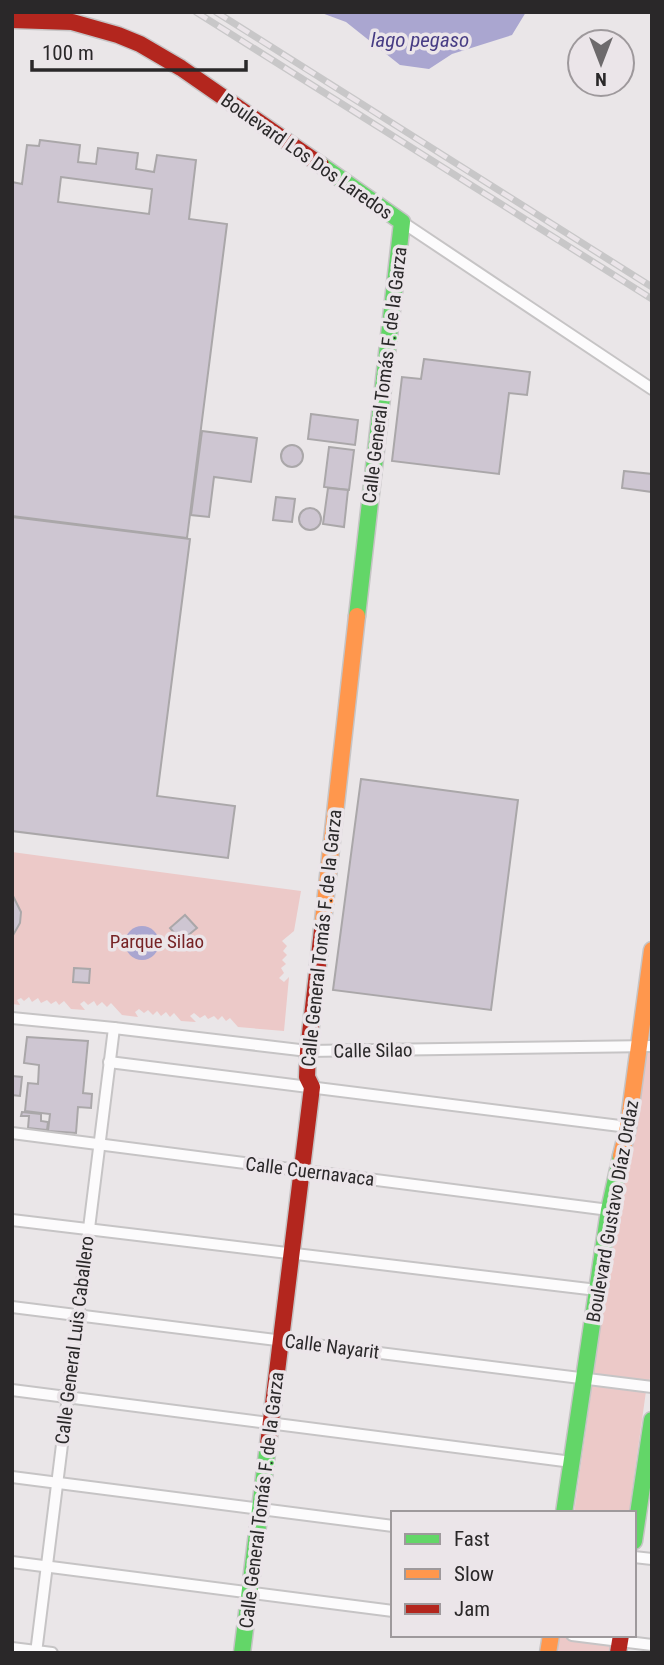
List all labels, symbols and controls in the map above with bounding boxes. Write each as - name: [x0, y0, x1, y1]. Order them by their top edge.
- scale bar: [32, 28, 245, 72]
- water label: lago pegaso: [371, 28, 469, 52]
- north arrow: [566, 28, 636, 98]
- text: 100 m: [42, 41, 94, 65]
- text: N: [595, 68, 607, 91]
- street label: Boulevard Los Dos Laredos: [217, 88, 397, 224]
- street label: Calle General Tomás F. de la Garza: [357, 245, 412, 505]
- street label: Calle General Tomás F. de la Garza: [297, 808, 346, 1068]
- park label: Parque Silao: [110, 930, 204, 953]
- street label: Calle Silao: [333, 1038, 413, 1063]
- street label: Boulevard Gustavo Díaz Ordaz: [582, 1098, 643, 1324]
- street label: Calle Cuernavaca: [244, 1152, 376, 1191]
- street label: Calle General Luis Caballero: [50, 1235, 99, 1446]
- street label: Calle Nayarit: [283, 1329, 381, 1364]
- street label: Calle General Tomás F. de la Garza: [234, 1370, 289, 1630]
- legend: [391, 1511, 636, 1637]
- text: Fast: [454, 1527, 490, 1551]
- text: Slow: [454, 1562, 494, 1586]
- text: Jam: [454, 1597, 490, 1621]

